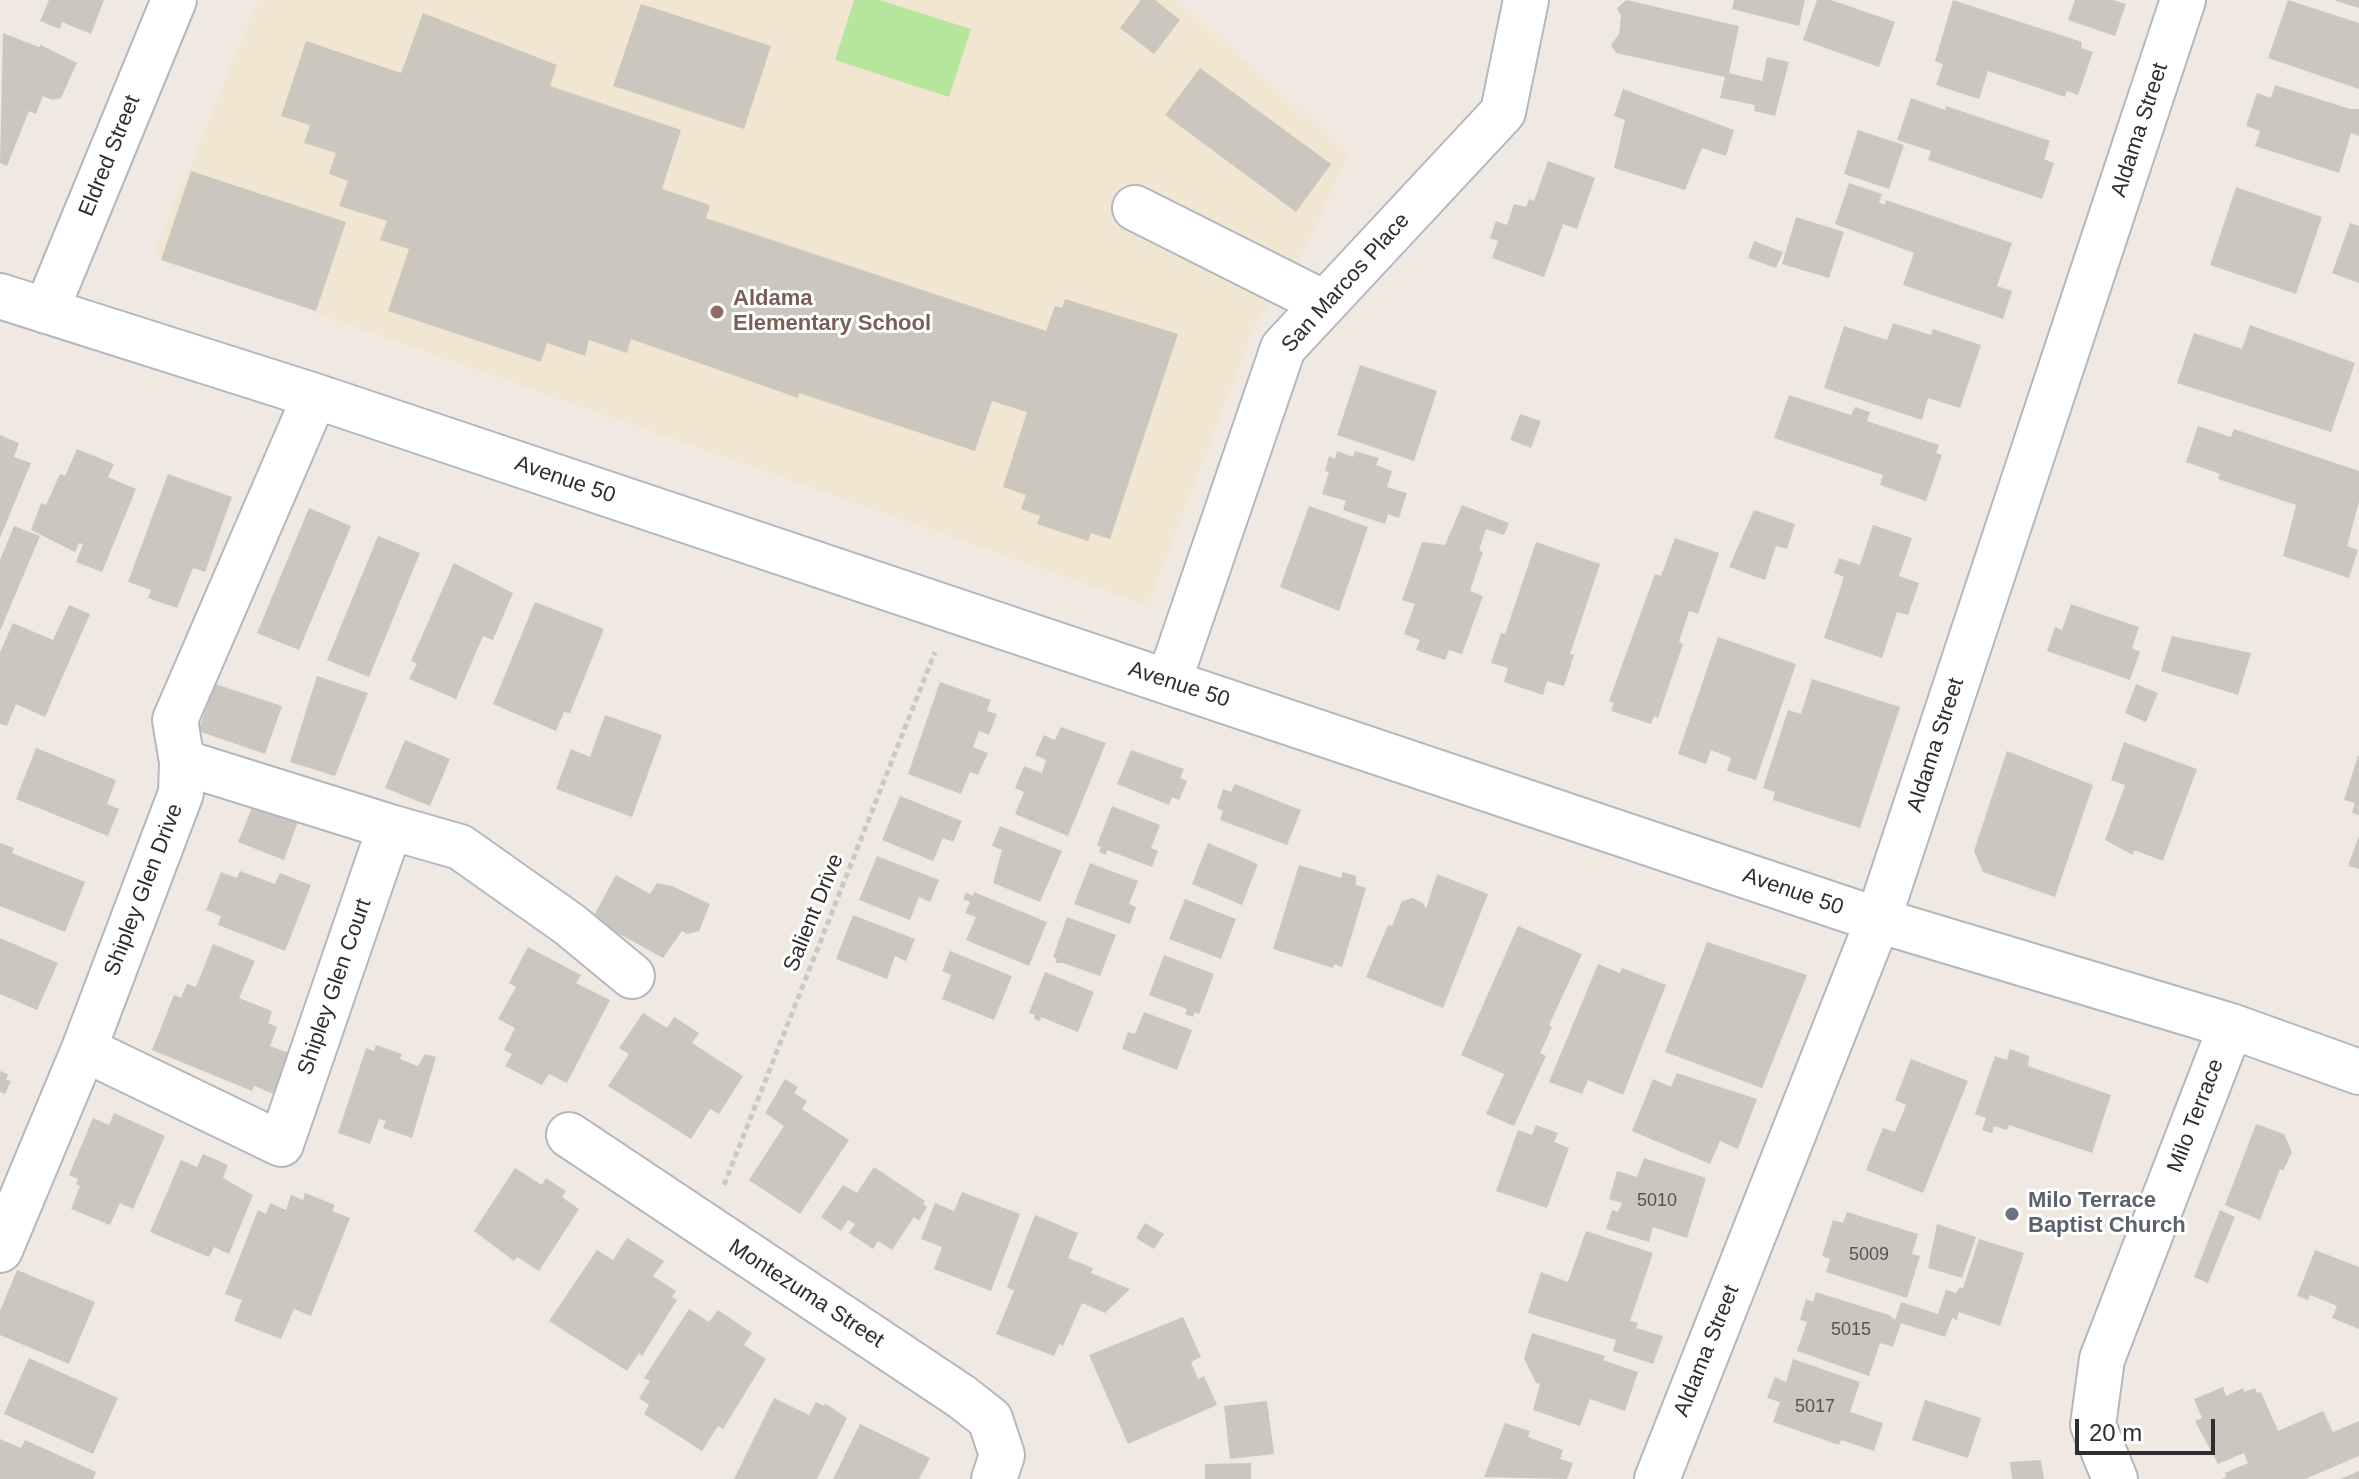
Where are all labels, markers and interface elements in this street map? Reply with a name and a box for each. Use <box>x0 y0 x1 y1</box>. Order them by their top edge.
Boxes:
street label: Aldama Street <box>2106 60 2174 200</box>
street label: Eldred Street <box>74 92 146 220</box>
street label: San Marcos Place <box>1276 208 1416 358</box>
place label: Aldama Elementary School <box>733 286 931 338</box>
marker: Aldama Elementary School <box>708 303 726 321</box>
street label: Avenue 50 <box>511 450 619 510</box>
street label: Avenue 50 <box>1125 656 1233 714</box>
street label: Aldama Street <box>1902 675 1970 815</box>
street label: Shipley Glen Drive <box>99 800 189 980</box>
street label: Salient Drive <box>778 850 850 976</box>
street label: Avenue 50 <box>1739 862 1847 922</box>
street label: Shipley Glen Court <box>292 895 378 1079</box>
street label: Milo Terrace <box>2162 1055 2230 1177</box>
place label: Milo Terrace Baptist Church <box>2028 1188 2186 1240</box>
house number: 5010 <box>1637 1190 1677 1212</box>
marker: Milo Terrace Baptist Church <box>2003 1205 2021 1223</box>
street label: Montezuma Street <box>723 1234 889 1354</box>
house number: 5009 <box>1849 1244 1889 1266</box>
street label: Aldama Street <box>1669 1281 1745 1421</box>
house number: 5015 <box>1831 1319 1871 1341</box>
house number: 5017 <box>1795 1396 1835 1418</box>
scale bar <box>2079 1403 2219 1453</box>
text: 20 m <box>2089 1419 2142 1446</box>

